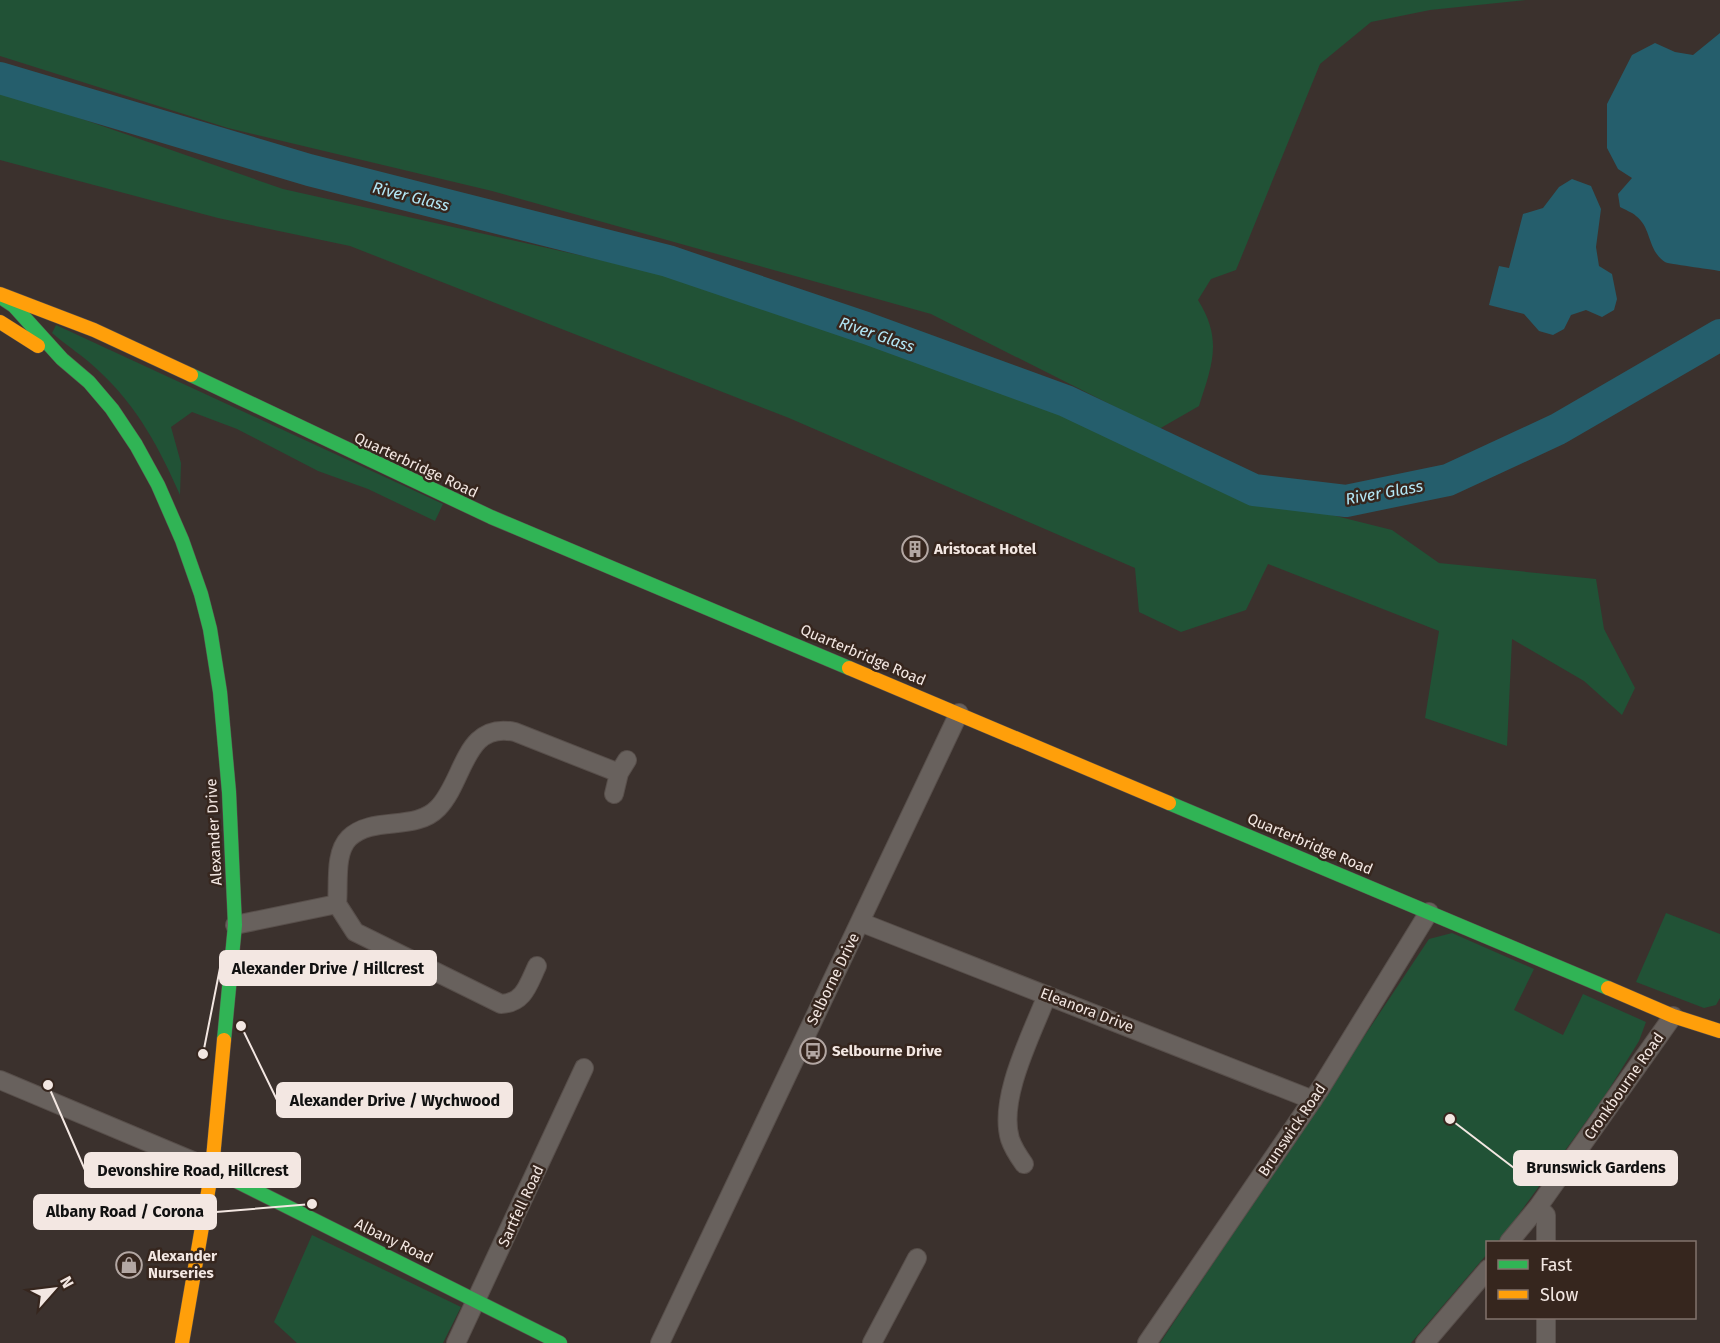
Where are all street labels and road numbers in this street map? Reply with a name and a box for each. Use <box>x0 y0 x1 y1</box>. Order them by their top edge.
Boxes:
street label: Quarterbridge Road <box>351 428 481 502</box>
street label: Quarterbridge Road <box>798 620 928 690</box>
street label: Alexander Drive <box>202 778 226 886</box>
street label: Quarterbridge Road <box>1245 809 1375 879</box>
street label: Selborne Drive <box>803 930 863 1028</box>
street label: Eleanora Drive <box>1038 984 1136 1036</box>
street label: Cronkbourne Road <box>1580 1029 1668 1143</box>
street label: Brunswick Road <box>1254 1080 1330 1180</box>
street label: Sartfell Road <box>494 1162 548 1250</box>
street label: Albany Road <box>352 1214 436 1268</box>

